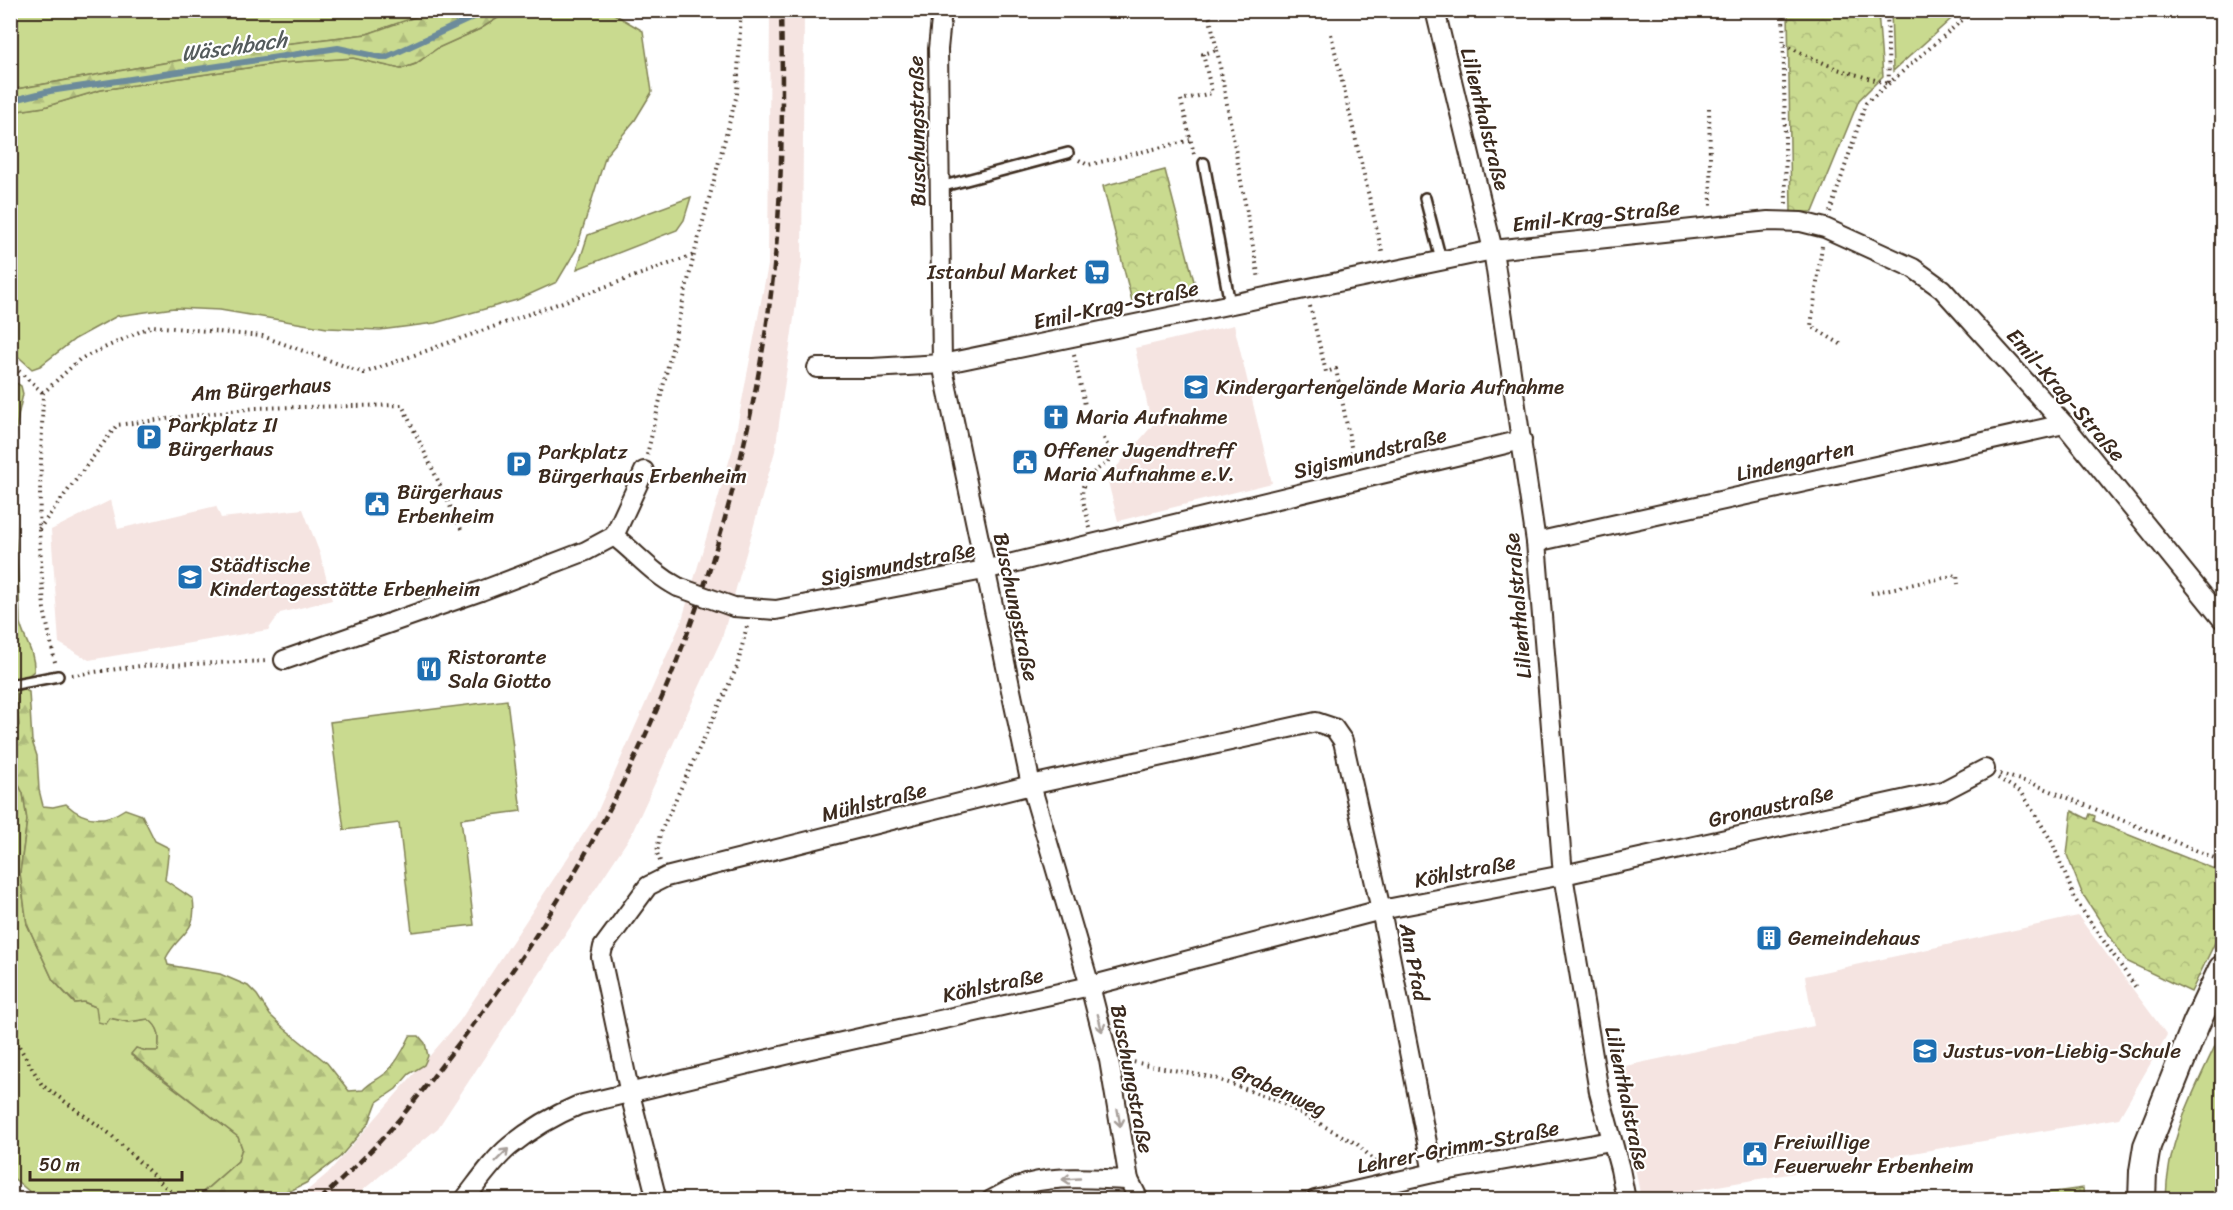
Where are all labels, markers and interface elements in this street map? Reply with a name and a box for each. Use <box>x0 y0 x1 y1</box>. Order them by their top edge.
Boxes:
water label: Wäschbach <box>179 19 292 73</box>
street label: Lilienthalstraße <box>1449 43 1521 195</box>
street label: Buschungstraße <box>897 55 937 207</box>
street label: Emil-Krag-Straße <box>1510 188 1682 244</box>
place label: Istanbul Market <box>926 253 1078 291</box>
supermarket icon: Istanbul Market <box>1082 257 1112 287</box>
street label: Emil-Krag-Straße <box>1030 269 1202 341</box>
street label: Emil-Krag-Straße <box>1996 319 2136 471</box>
street label: Am Bürgerhaus <box>189 365 332 413</box>
place label: Kindergartengelände Maria Aufnahme <box>1216 368 1564 406</box>
school or university icon: Kindergartengelände Maria Aufnahme <box>1181 372 1211 402</box>
place label: Maria Aufnahme <box>1076 398 1227 436</box>
church icon: Maria Aufnahme <box>1041 402 1071 432</box>
place label: Parkplatz II Bürgerhaus <box>168 406 279 468</box>
street label: Sigismundstraße <box>1289 416 1451 490</box>
parking icon: Parkplatz II Bürgerhaus <box>134 422 164 452</box>
street label: Lindengarten <box>1732 429 1858 493</box>
place label: Offener Jugendtreff Maria Aufnahme e.V. <box>1044 431 1238 493</box>
place label: Parkplatz Bürgerhaus Erbenheim <box>538 433 747 495</box>
public building icon: Offener Jugendtreff Maria Aufnahme e.V. <box>1010 447 1040 477</box>
parking icon: Parkplatz Bürgerhaus Erbenheim <box>504 449 534 479</box>
place label: Bürgerhaus Erbenheim <box>397 473 503 535</box>
public building icon: Bürgerhaus Erbenheim <box>362 489 392 519</box>
street label: Buschungstraße <box>982 529 1050 685</box>
street label: Sigismundstraße <box>817 530 979 598</box>
street label: Lilienthalstraße <box>1493 531 1543 681</box>
place label: Städtische Kindertagesstätte Erbenheim <box>210 546 480 608</box>
school or university icon: Städtische Kindertagesstätte Erbenheim <box>175 562 205 592</box>
place label: Ristorante Sala Giotto <box>448 638 552 700</box>
restaurant icon: Ristorante Sala Giotto <box>414 654 444 684</box>
street label: Mühlstraße <box>817 770 931 833</box>
street label: Gronaustraße <box>1705 773 1838 839</box>
street label: Köhlstraße <box>1411 843 1519 899</box>
street label: Am Pfad <box>1388 919 1441 1006</box>
place label: Gemeindehaus <box>1788 919 1921 957</box>
building icon: Gemeindehaus <box>1754 923 1784 953</box>
street label: Köhlstraße <box>939 956 1047 1014</box>
street label: Buschungstraße <box>1099 1001 1165 1157</box>
one-way arrow <box>1094 1014 1106 1033</box>
street label: Lilienthalstraße <box>1593 1023 1661 1173</box>
place label: Justus-von-Liebig-Schule <box>1943 1032 2181 1070</box>
school or university icon: Justus-von-Liebig-Schule <box>1910 1036 1940 1066</box>
street label: Grabenweg <box>1225 1052 1333 1128</box>
one-way arrow <box>1114 1108 1125 1128</box>
street label: Lehrer-Grimm-Straße <box>1353 1109 1563 1185</box>
place label: Freiwillige Feuerwehr Erbenheim <box>1774 1123 1974 1185</box>
public building icon: Freiwillige Feuerwehr Erbenheim <box>1740 1139 1770 1169</box>
scale bar <box>30 1144 182 1182</box>
one-way arrow <box>494 1147 509 1162</box>
text: 50 m <box>39 1149 80 1181</box>
one-way arrow <box>1061 1174 1081 1185</box>

